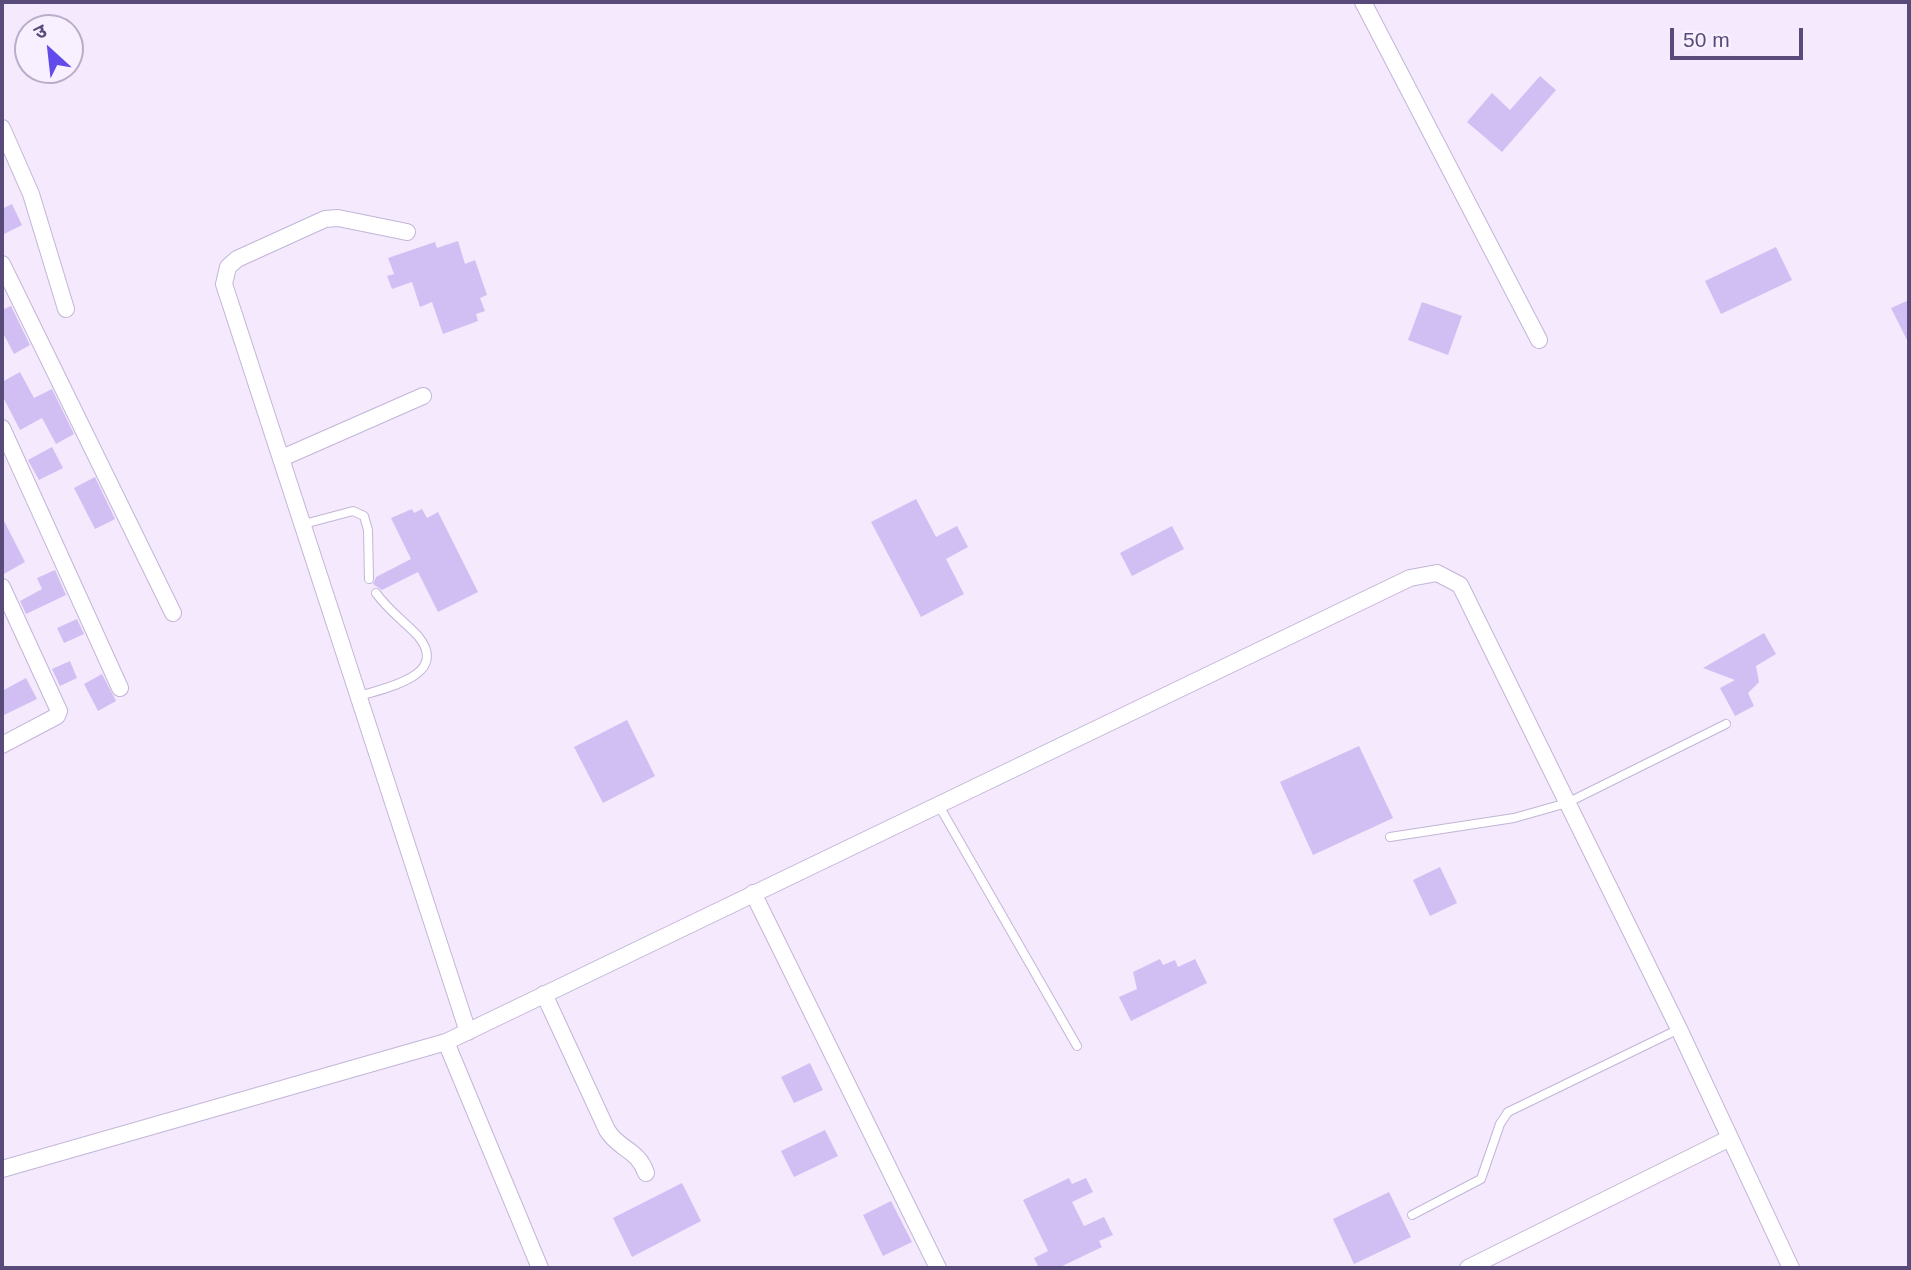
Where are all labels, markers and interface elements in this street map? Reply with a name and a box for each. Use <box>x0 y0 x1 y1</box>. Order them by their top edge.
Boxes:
north arrow <box>14 14 84 84</box>
scale bar <box>1673 14 1806 58</box>
text: उ <box>30 20 50 44</box>
text: 50 m <box>1683 28 1730 51</box>

